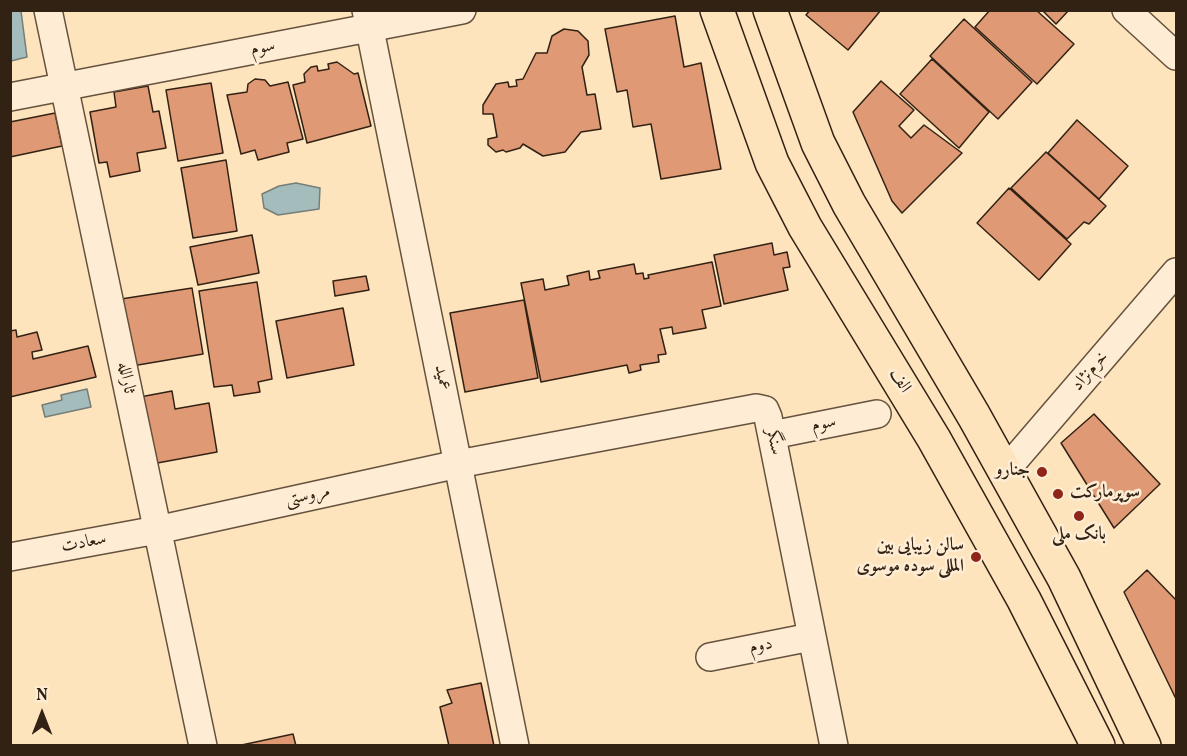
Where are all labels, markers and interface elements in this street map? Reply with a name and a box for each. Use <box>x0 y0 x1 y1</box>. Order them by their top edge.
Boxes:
street label: سوم <box>249 36 277 62</box>
street label: خرم‌نژاد <box>1068 348 1114 396</box>
street label: ثارالله <box>111 360 139 396</box>
street label: عمید <box>428 363 454 393</box>
street label: الف <box>883 365 915 397</box>
street label: سوم <box>810 412 838 438</box>
street label: سنگر <box>760 427 786 457</box>
place label: جنارو <box>995 461 1030 483</box>
marker: جنارو <box>1035 465 1049 479</box>
street label: مروستی <box>284 482 332 512</box>
place label: سوپرمارکت <box>1070 483 1140 505</box>
marker: سوپرمارکت <box>1051 487 1065 501</box>
marker: بانک ملی <box>1072 509 1086 523</box>
place label: بانک ملی <box>1052 525 1106 547</box>
street label: سعادت <box>60 529 108 559</box>
place label: سالن زیبایی بین المللی سوده موسوی <box>856 536 964 578</box>
marker: سالن زیبایی بین المللی سوده موسوی <box>969 550 983 564</box>
street label: دوم <box>747 634 775 660</box>
north arrow <box>12 684 72 744</box>
text: N <box>36 685 48 707</box>

